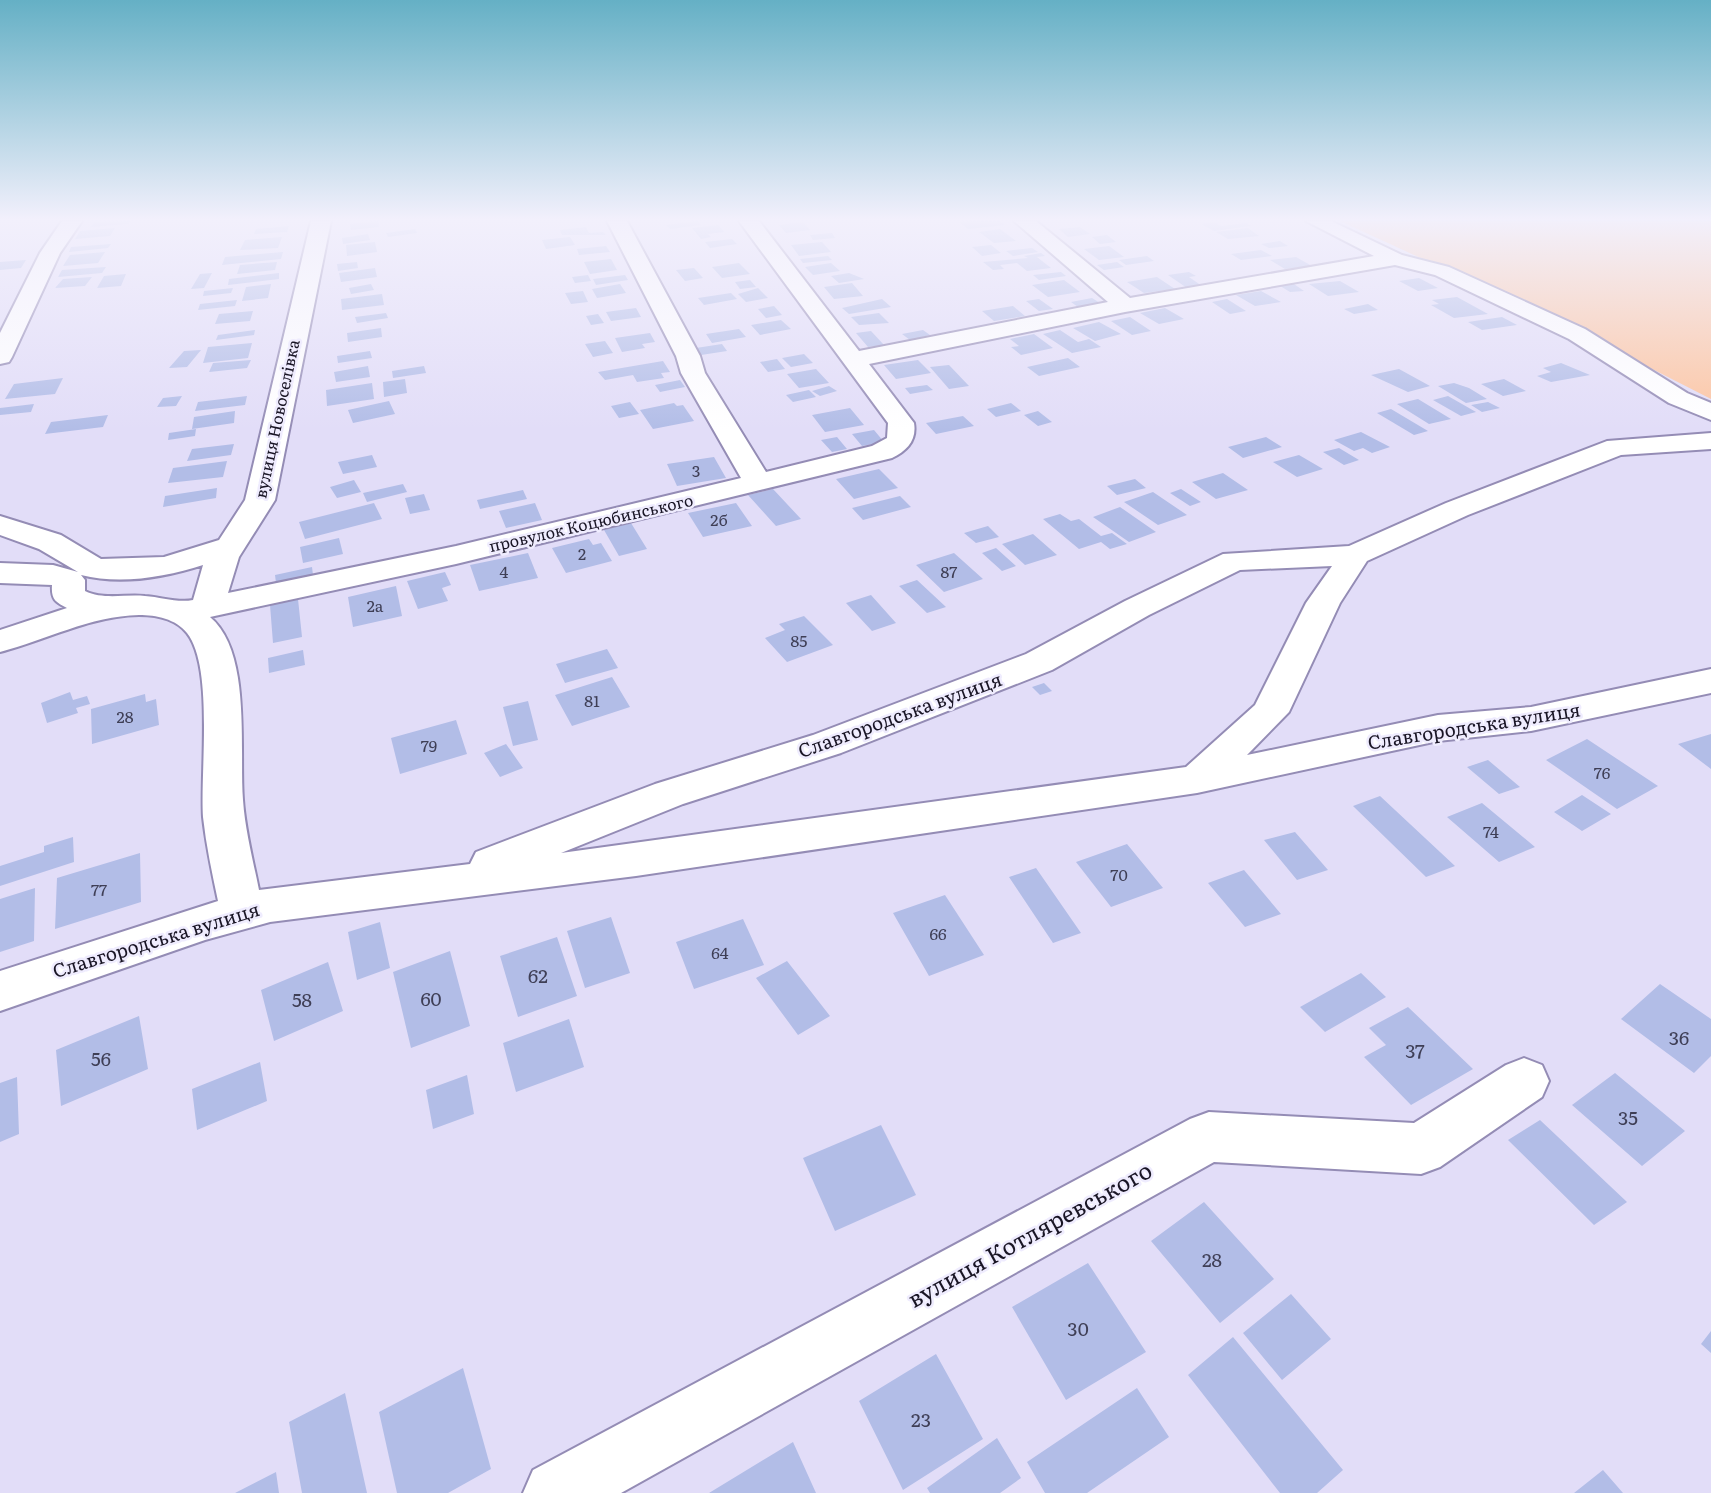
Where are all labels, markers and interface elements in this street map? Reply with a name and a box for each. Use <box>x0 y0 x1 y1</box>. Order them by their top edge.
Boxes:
street label: вулиця Новоселівка <box>247 337 305 500</box>
house number: 3 <box>692 458 700 482</box>
street label: провулок Коцюбинського <box>486 487 695 557</box>
house number: 2б <box>710 507 728 531</box>
house number: 2 <box>578 541 586 565</box>
house number: 4 <box>500 559 509 583</box>
house number: 87 <box>941 559 957 583</box>
house number: 2а <box>367 593 384 617</box>
house number: 85 <box>791 628 807 652</box>
street label: Славгородська вулиця <box>794 664 1005 764</box>
house number: 81 <box>584 688 600 712</box>
street label: Славгородська вулиця <box>1365 694 1582 756</box>
house number: 28 <box>117 704 134 728</box>
house number: 79 <box>421 733 437 757</box>
house number: 76 <box>1594 760 1611 784</box>
house number: 74 <box>1483 819 1499 843</box>
house number: 70 <box>1110 862 1128 886</box>
house number: 77 <box>91 877 107 901</box>
street label: Славгородська вулиця <box>49 894 263 984</box>
house number: 66 <box>929 921 947 945</box>
house number: 64 <box>711 940 729 964</box>
house number: 62 <box>528 961 548 989</box>
house number: 60 <box>420 984 442 1012</box>
house number: 58 <box>292 985 312 1013</box>
house number: 36 <box>1669 1023 1689 1051</box>
house number: 37 <box>1405 1036 1425 1064</box>
house number: 56 <box>91 1044 111 1072</box>
house number: 35 <box>1618 1103 1638 1131</box>
street label: вулиця Котляревського <box>901 1152 1157 1315</box>
house number: 28 <box>1202 1245 1222 1273</box>
house number: 30 <box>1067 1314 1089 1342</box>
house number: 23 <box>911 1405 931 1433</box>

